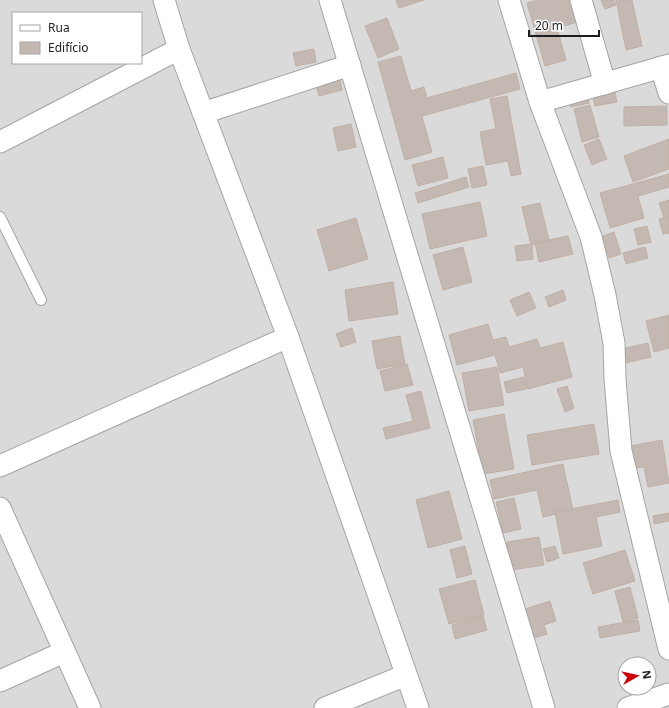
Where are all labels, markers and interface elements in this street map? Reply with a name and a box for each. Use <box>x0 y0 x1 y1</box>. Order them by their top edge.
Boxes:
legend <box>12 12 142 64</box>
scale bar <box>529 12 599 38</box>
text: 20 m <box>535 17 563 34</box>
text: Rua <box>48 19 70 36</box>
text: Edifício <box>48 39 89 56</box>
north arrow <box>617 656 657 696</box>
text: N <box>639 669 655 680</box>

